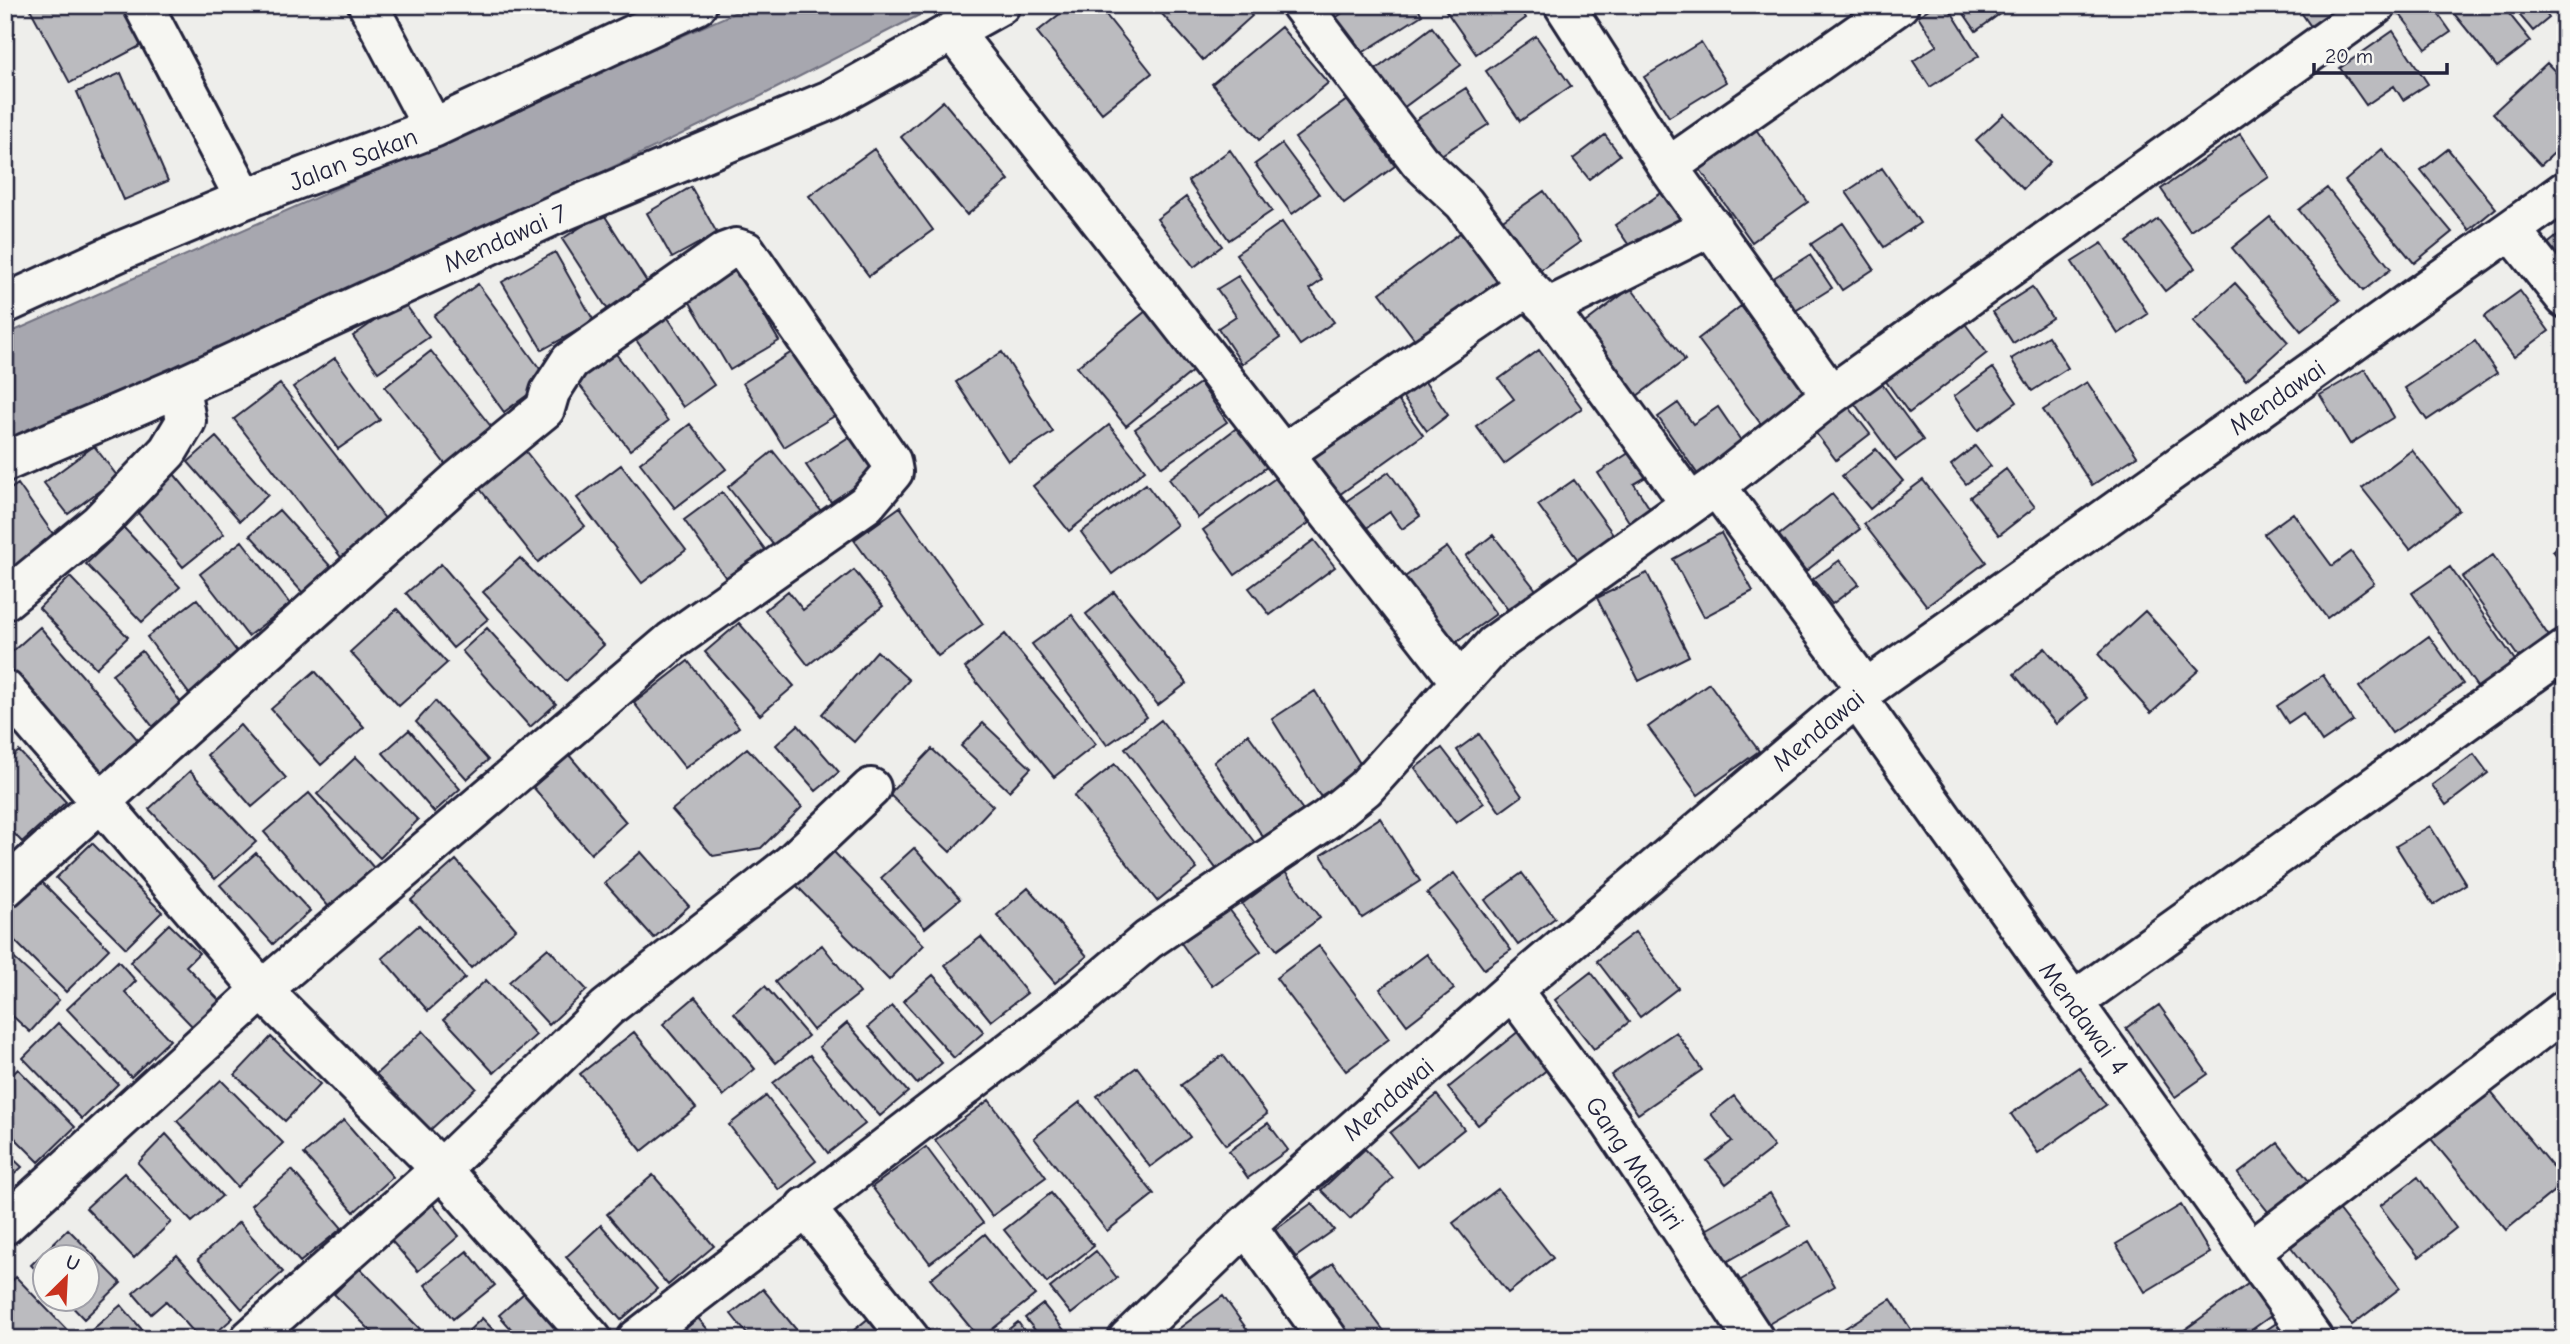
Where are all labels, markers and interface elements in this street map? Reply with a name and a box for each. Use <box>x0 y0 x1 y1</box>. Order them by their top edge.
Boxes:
scale bar <box>2314 32 2448 76</box>
text: 20 m <box>2325 44 2373 68</box>
street label: Jalan Sakan <box>285 122 422 198</box>
street label: Mendawai 7 <box>439 198 572 279</box>
street label: Mendawai <box>2224 354 2332 442</box>
street label: Mendawai <box>1767 684 1871 778</box>
street label: Mendawai 4 <box>2032 956 2134 1081</box>
street label: Mendawai <box>1337 1052 1440 1147</box>
street label: Gang Mangiri <box>1579 1091 1690 1236</box>
north arrow <box>32 1242 102 1312</box>
text: U <box>62 1251 83 1276</box>

